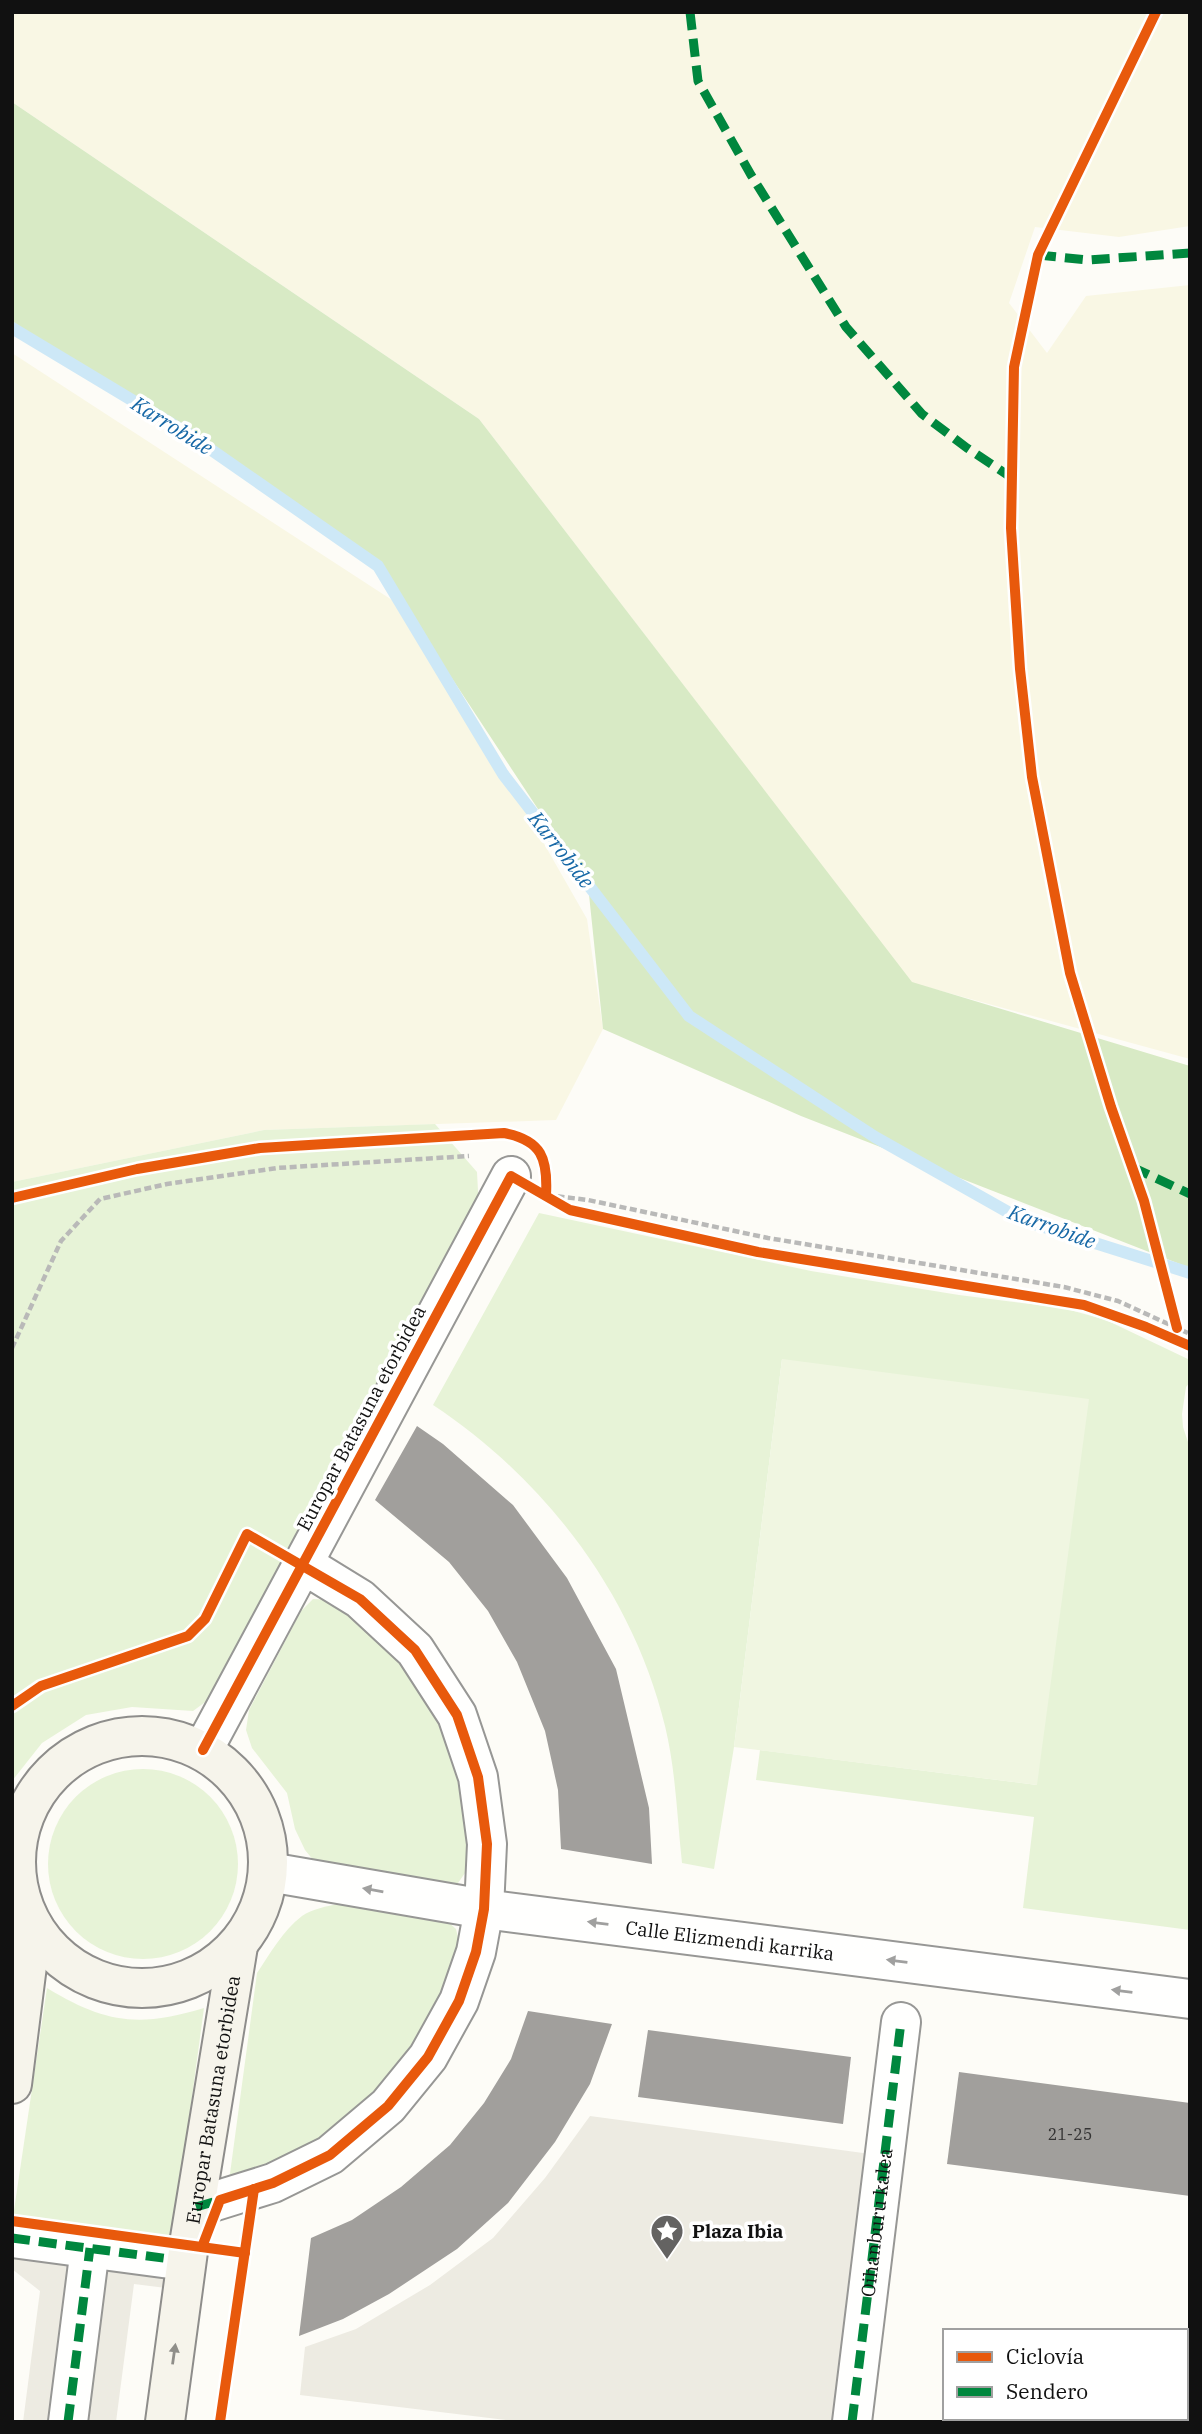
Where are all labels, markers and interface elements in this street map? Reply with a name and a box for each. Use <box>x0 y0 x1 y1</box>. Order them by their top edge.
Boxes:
water label: Karrobide <box>126 389 219 461</box>
water label: Karrobide <box>522 804 601 894</box>
water label: Karrobide <box>1004 1197 1101 1255</box>
street label: Europar Batasuna etorbidea <box>291 1301 431 1535</box>
one-way arrow <box>362 1884 384 1895</box>
street label: Calle Elizmendi karrika <box>624 1915 836 1966</box>
one-way arrow <box>587 1918 609 1929</box>
one-way arrow <box>885 1955 907 1966</box>
street label: Europar Batasuna etorbidea <box>180 1973 245 2226</box>
one-way arrow <box>1111 1985 1133 1996</box>
house number: 21-25 <box>1048 2124 1092 2144</box>
street label: Oihanburu kalea <box>855 2147 897 2298</box>
place icon: Plaza Ibia <box>648 2212 686 2261</box>
place label: Plaza Ibia <box>692 2219 784 2243</box>
legend <box>943 2329 1188 2420</box>
text: Ciclovía <box>1006 2342 1084 2370</box>
one-way arrow <box>169 2343 180 2365</box>
text: Sendero <box>1006 2377 1088 2405</box>

